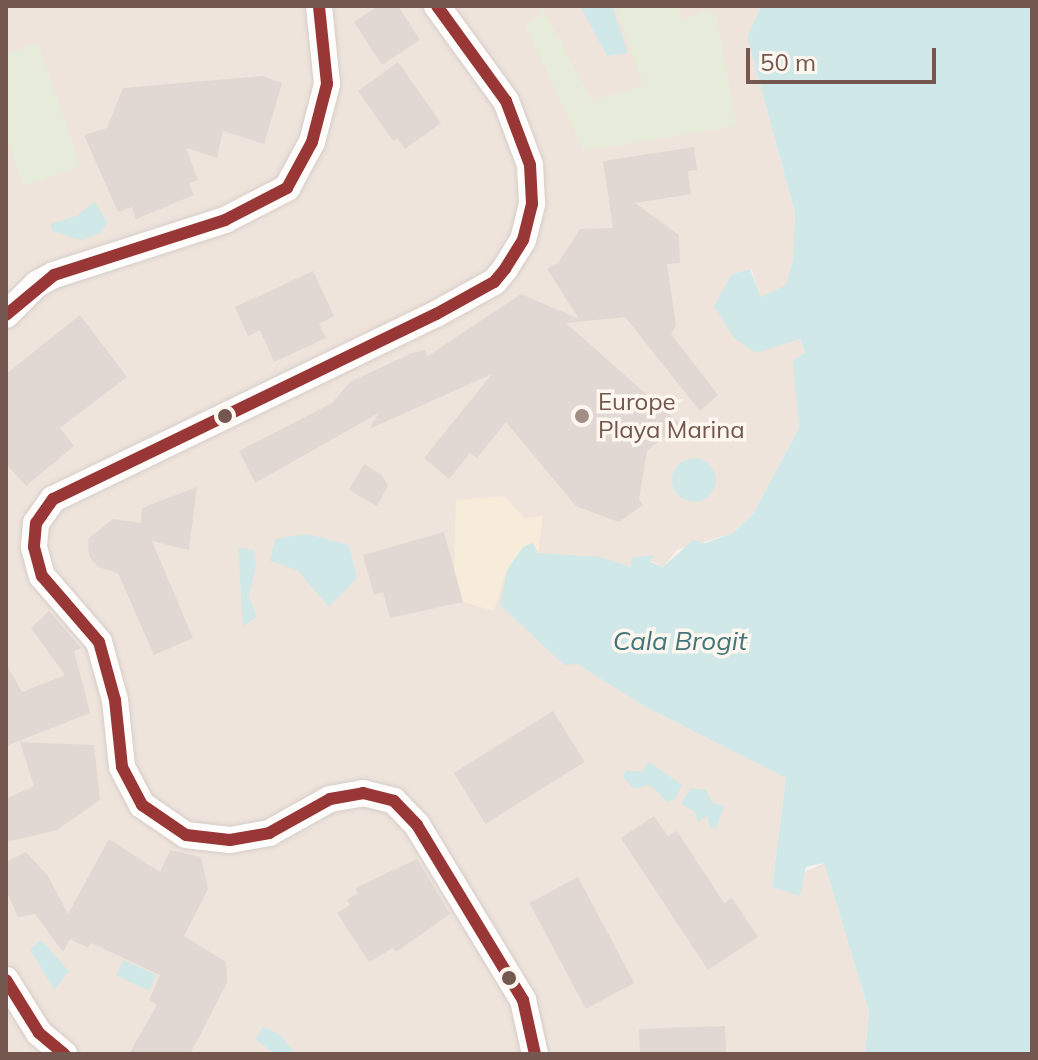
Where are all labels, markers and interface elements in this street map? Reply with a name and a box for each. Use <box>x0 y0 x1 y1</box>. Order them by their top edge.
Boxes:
scale bar <box>750 32 940 82</box>
text: 50 m <box>760 47 816 77</box>
place label: Europe Playa Marina <box>598 388 745 444</box>
marker: Europe Playa Marina <box>573 407 591 425</box>
unlabelled marker <box>217 408 233 424</box>
water label: Cala Brogit <box>613 625 747 657</box>
unlabelled marker <box>501 970 517 986</box>

